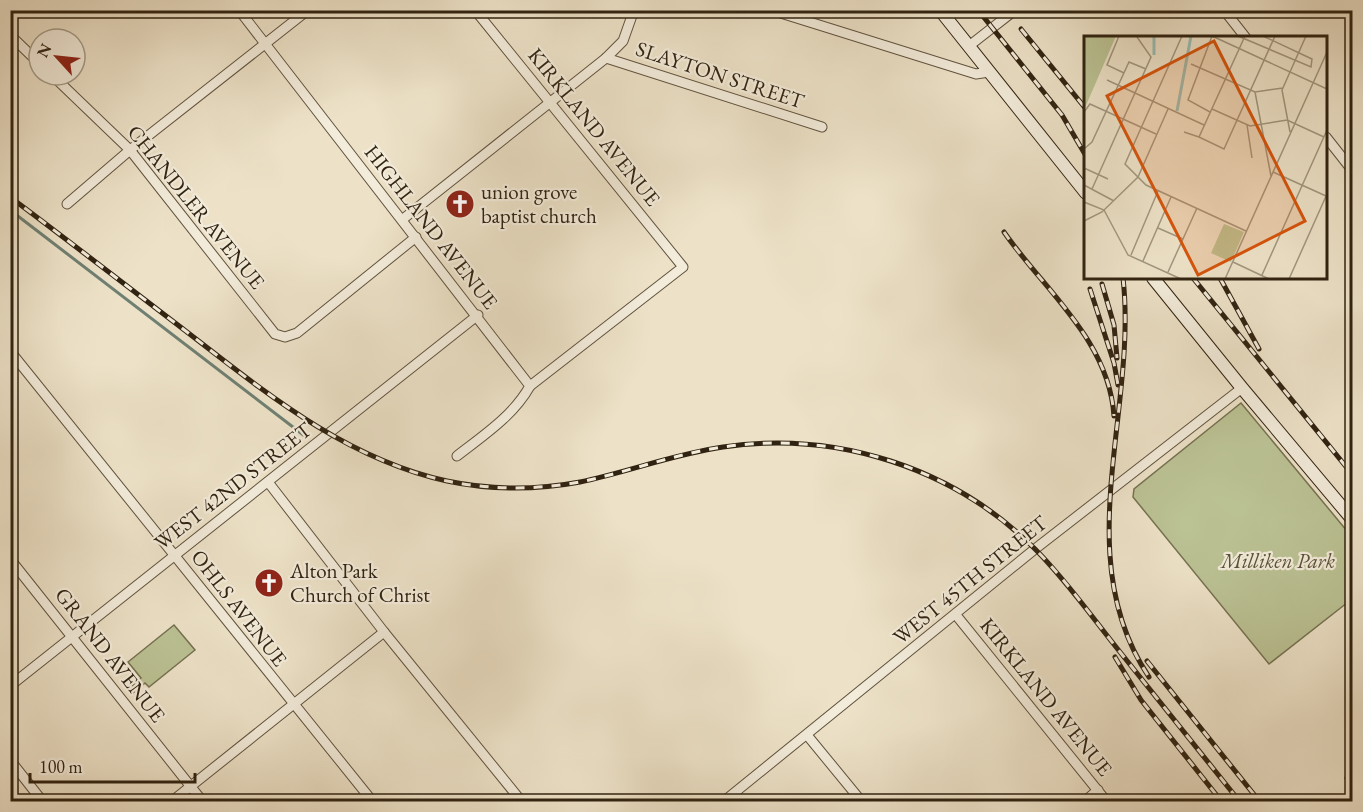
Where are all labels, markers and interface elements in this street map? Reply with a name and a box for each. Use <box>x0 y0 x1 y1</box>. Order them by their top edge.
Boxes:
north arrow <box>27 27 87 87</box>
street label: SLAYTON STREET <box>633 35 808 115</box>
inset map <box>1084 36 1327 279</box>
text: N <box>32 40 56 61</box>
street label: KIRKLAND AVENUE <box>522 42 667 211</box>
street label: CHANDLER AVENUE <box>122 119 271 294</box>
street label: HIGHLAND AVENUE <box>359 139 504 314</box>
place label: union grove baptist church <box>481 178 597 229</box>
church icon: union grove baptist church <box>444 188 476 220</box>
street label: WEST 42ND STREET <box>149 415 318 556</box>
street label: WEST 45TH STREET <box>887 508 1053 650</box>
street label: OHLS AVENUE <box>185 544 293 672</box>
park label: Milliken Park <box>1219 547 1336 574</box>
place label: Alton Park Church of Christ <box>289 557 430 608</box>
church icon: Alton Park Church of Christ <box>253 567 285 599</box>
street label: GRAND AVENUE <box>49 582 172 728</box>
street label: KIRKLAND AVENUE <box>974 612 1119 781</box>
scale bar <box>30 746 195 784</box>
text: 100 m <box>39 755 83 778</box>

